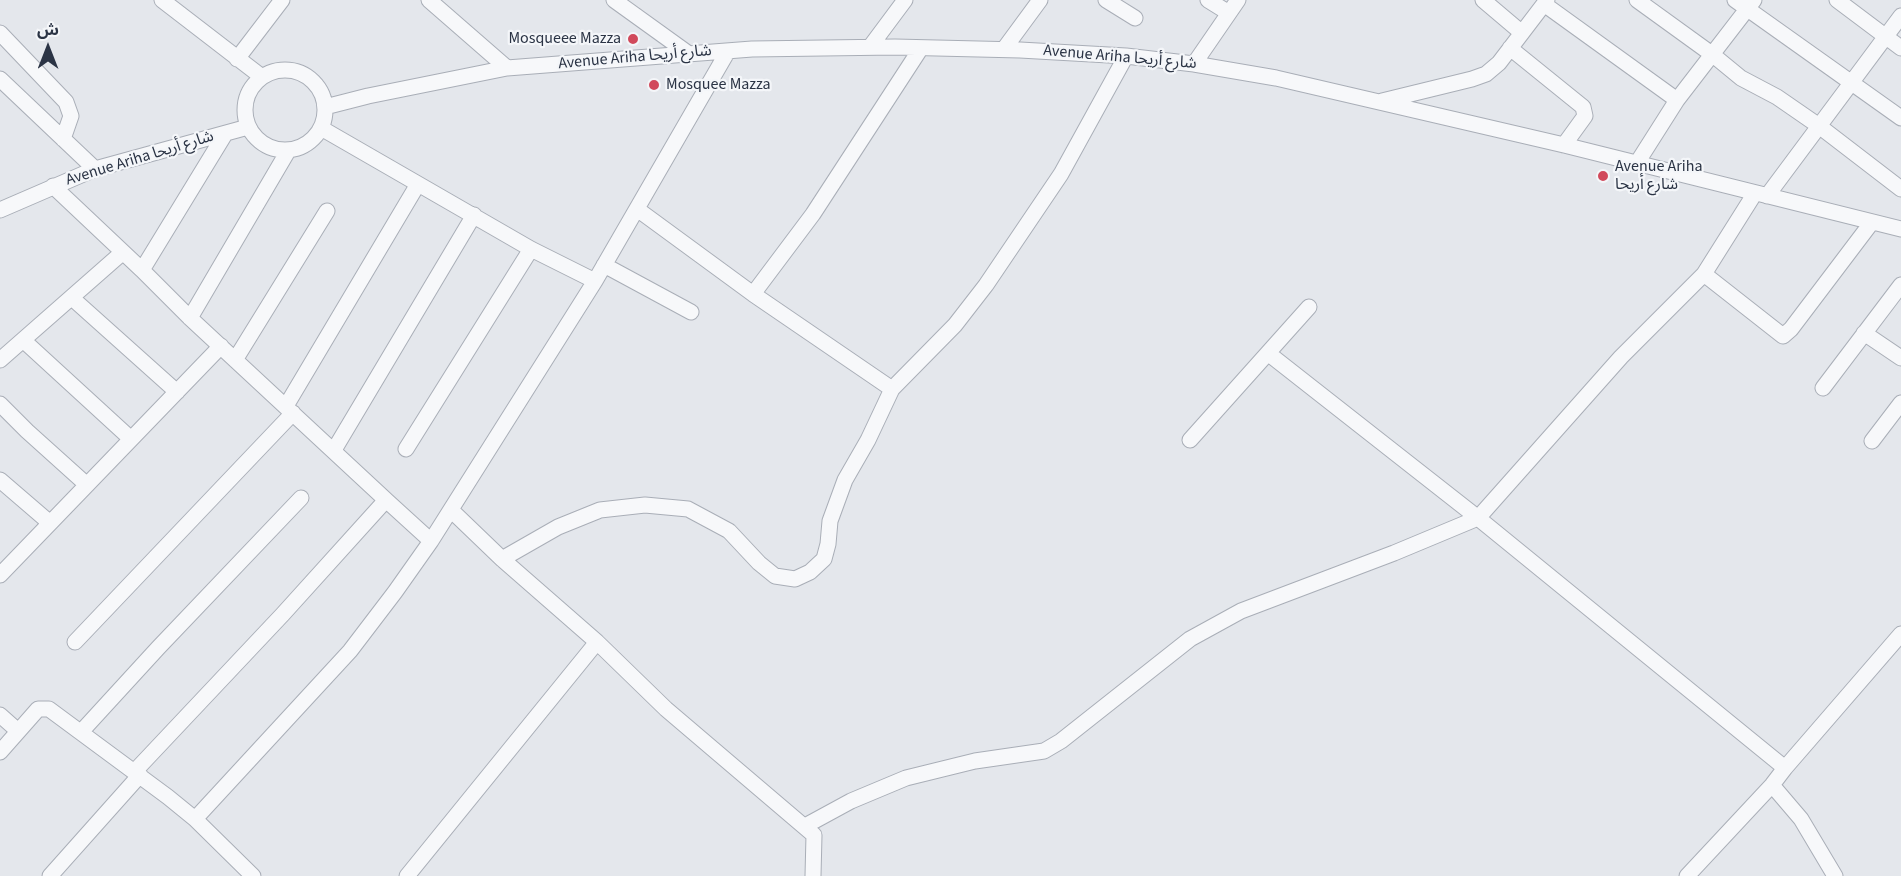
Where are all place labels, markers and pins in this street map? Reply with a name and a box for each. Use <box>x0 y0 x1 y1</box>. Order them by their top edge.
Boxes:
place label: Mosqueee Mazza <box>508 29 621 49</box>
marker: Mosqueee Mazza <box>626 32 640 46</box>
place label: Mosquee Mazza <box>666 75 771 95</box>
marker: Mosquee Mazza <box>647 78 661 92</box>
place label: Avenue Ariha شارع أريحا <box>1615 157 1702 195</box>
marker: Avenue Ariha شارع أريحا <box>1596 169 1610 183</box>

